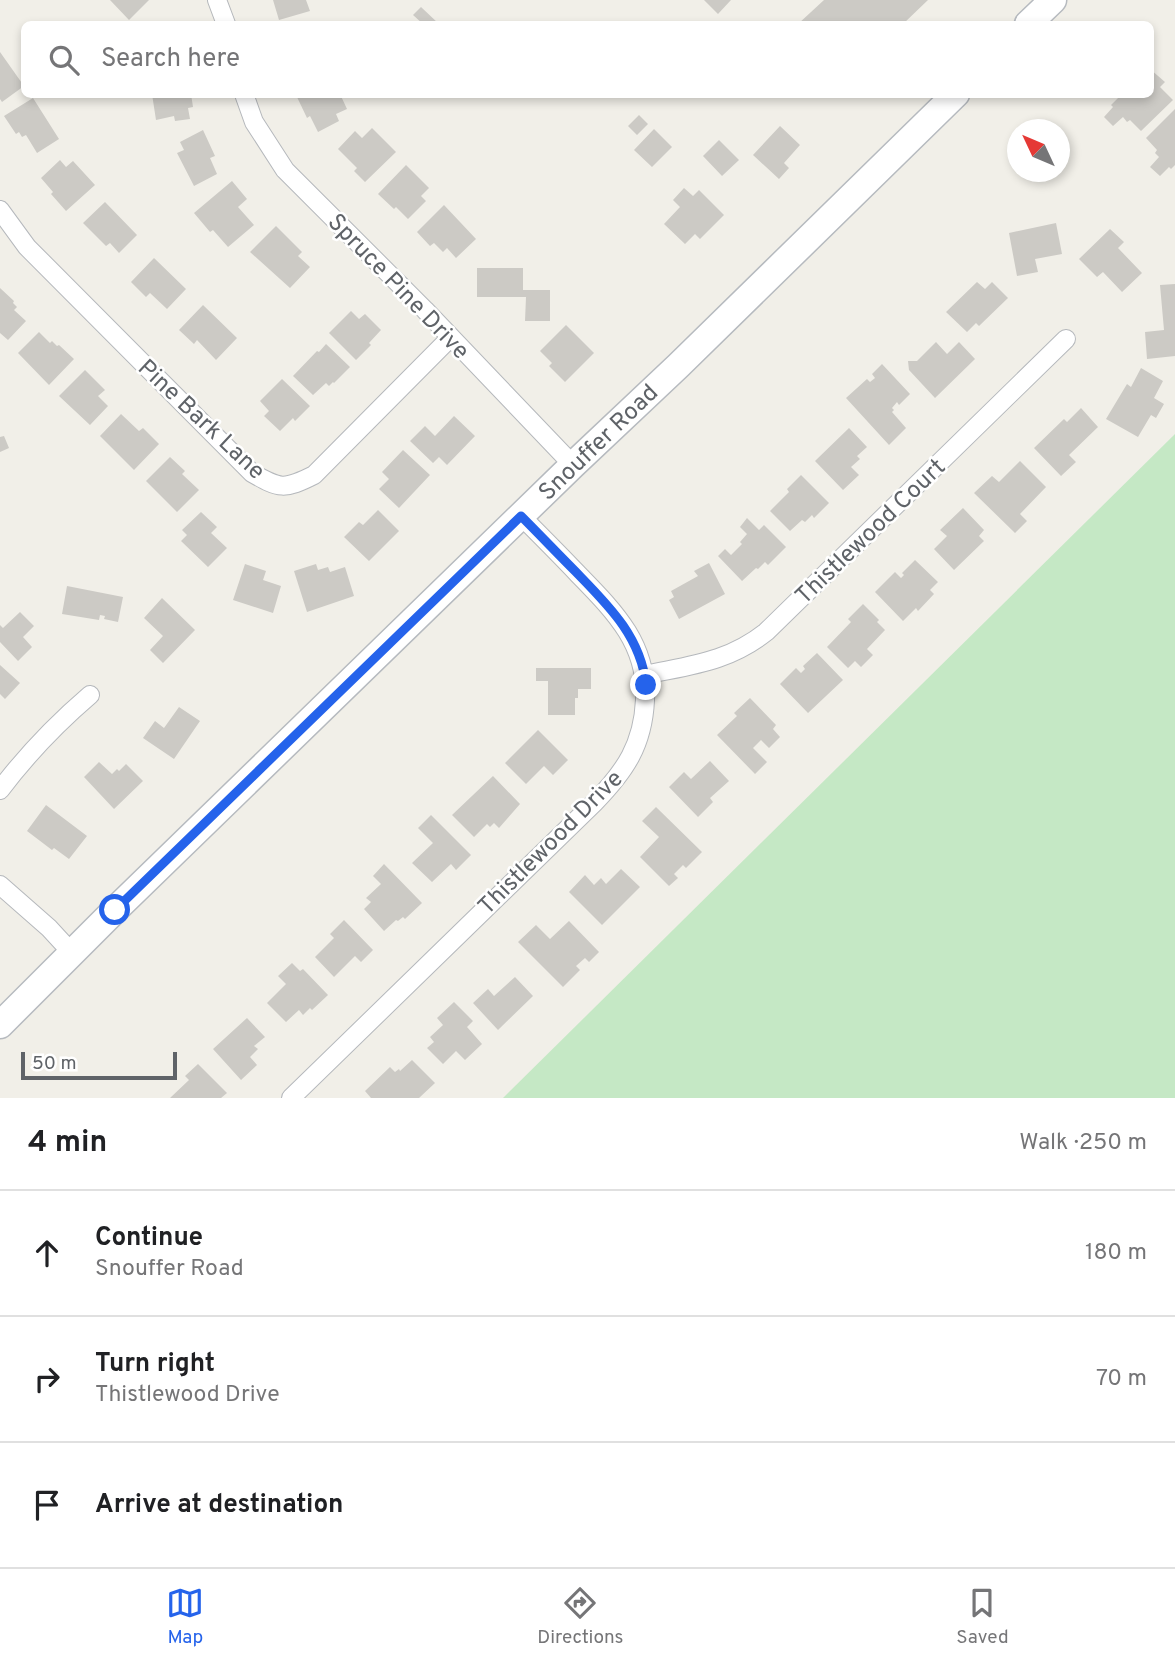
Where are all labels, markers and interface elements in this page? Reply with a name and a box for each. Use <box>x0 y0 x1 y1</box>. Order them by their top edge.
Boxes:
search box <box>21 21 1154 98</box>
icon: search <box>45 41 83 79</box>
text: Search here <box>101 43 240 76</box>
north arrow <box>1007 119 1070 182</box>
street label: Spruce Pine Drive <box>320 208 475 367</box>
street label: Pine Bark Lane <box>131 354 271 487</box>
street label: Snouffer Road <box>533 379 666 508</box>
street label: Thistlewood Court <box>790 453 953 612</box>
route end <box>630 669 661 700</box>
street label: Thistlewood Drive <box>473 765 630 922</box>
route start <box>99 894 130 925</box>
scale bar <box>21 1049 177 1081</box>
text: 50 m <box>32 1052 77 1076</box>
text: 4 min <box>28 1125 107 1162</box>
text: Walk · 250 m <box>1019 1129 1147 1158</box>
text: Continue <box>95 1222 203 1255</box>
icon: ahead <box>28 1234 66 1272</box>
text: 180 m <box>1085 1239 1147 1268</box>
text: Snouffer Road <box>95 1255 244 1284</box>
text: Turn right <box>95 1348 215 1381</box>
icon: right <box>28 1360 66 1398</box>
text: 70 m <box>1096 1365 1147 1394</box>
text: Thistlewood Drive <box>95 1381 280 1410</box>
icon: arrive <box>28 1486 66 1524</box>
text: Arrive at destination <box>95 1489 343 1522</box>
tab: Map <box>166 1584 204 1650</box>
tab: Directions <box>537 1584 624 1650</box>
tab: Saved <box>956 1584 1009 1650</box>

